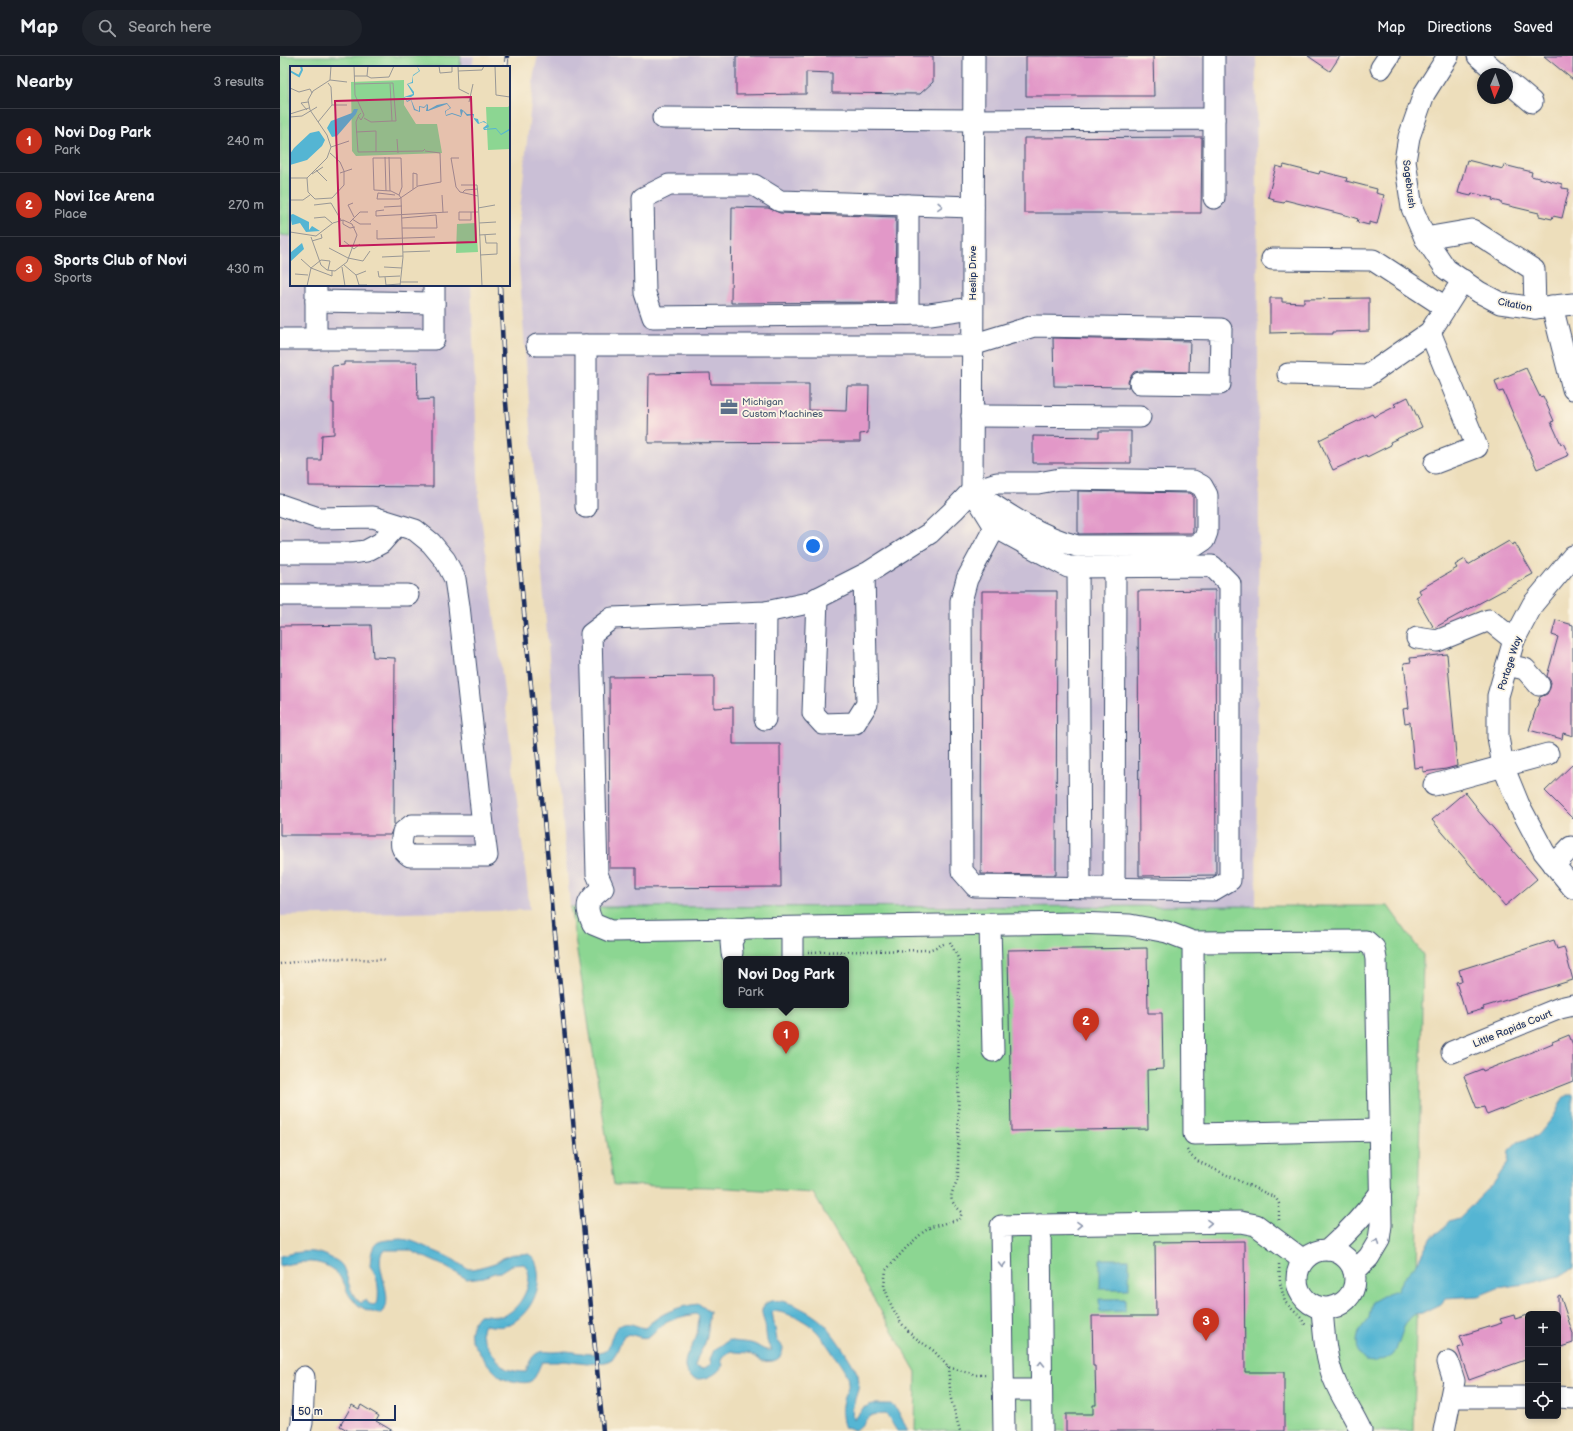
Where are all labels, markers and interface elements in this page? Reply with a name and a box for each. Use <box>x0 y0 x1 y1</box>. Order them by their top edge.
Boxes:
search box <box>82 10 362 46</box>
text: Map <box>20 16 58 39</box>
icon: search <box>96 17 118 39</box>
text: Search here <box>128 18 211 37</box>
text: Map <box>1377 19 1405 36</box>
text: Directions <box>1427 19 1492 36</box>
text: Saved <box>1514 19 1553 36</box>
inset map <box>290 66 510 286</box>
north arrow <box>1477 68 1513 104</box>
text: Nearby <box>16 72 73 92</box>
text: 3 results <box>213 74 264 90</box>
text: Novi Dog Park <box>54 123 151 142</box>
text: 1 <box>26 133 32 149</box>
text: 240 m <box>227 133 264 149</box>
text: Park <box>54 142 80 158</box>
street label: Sagebrush <box>1400 159 1418 209</box>
text: Novi Ice Arena <box>54 187 155 206</box>
text: 2 <box>25 197 33 213</box>
text: 270 m <box>228 197 264 213</box>
one-way arrow <box>937 202 943 210</box>
text: Place <box>54 206 87 222</box>
street label: Heslip Drive <box>967 246 979 300</box>
text: Sports Club of Novi <box>54 251 187 270</box>
text: 3 <box>25 261 33 277</box>
text: 430 m <box>226 261 264 277</box>
text: Sports <box>54 270 92 286</box>
street label: Citation <box>1497 296 1533 314</box>
place label: Michigan Custom Machines <box>742 396 823 420</box>
office icon: Michigan Custom Machines <box>719 397 739 417</box>
your location <box>803 536 823 556</box>
street label: Portage Way <box>1496 634 1525 692</box>
popup <box>723 956 849 1008</box>
text: Novi Dog Park <box>737 965 835 984</box>
text: Park <box>737 984 764 1000</box>
pin: 2 <box>1073 1008 1099 1041</box>
street label: Little Rapids Court <box>1471 1008 1554 1050</box>
pin: 1 <box>773 1021 799 1054</box>
one-way arrow <box>1206 1219 1212 1227</box>
one-way arrow <box>1076 1221 1082 1229</box>
one-way arrow <box>1373 1238 1381 1245</box>
one-way arrow <box>998 1262 1006 1268</box>
pin: 3 <box>1193 1308 1219 1341</box>
map controls <box>1525 1311 1561 1419</box>
button: + <box>1525 1311 1561 1347</box>
button: − <box>1525 1347 1561 1383</box>
one-way arrow <box>1037 1361 1045 1367</box>
button: locate <box>1525 1383 1561 1419</box>
scale bar <box>292 1403 396 1422</box>
text: 50 m <box>298 1405 323 1418</box>

